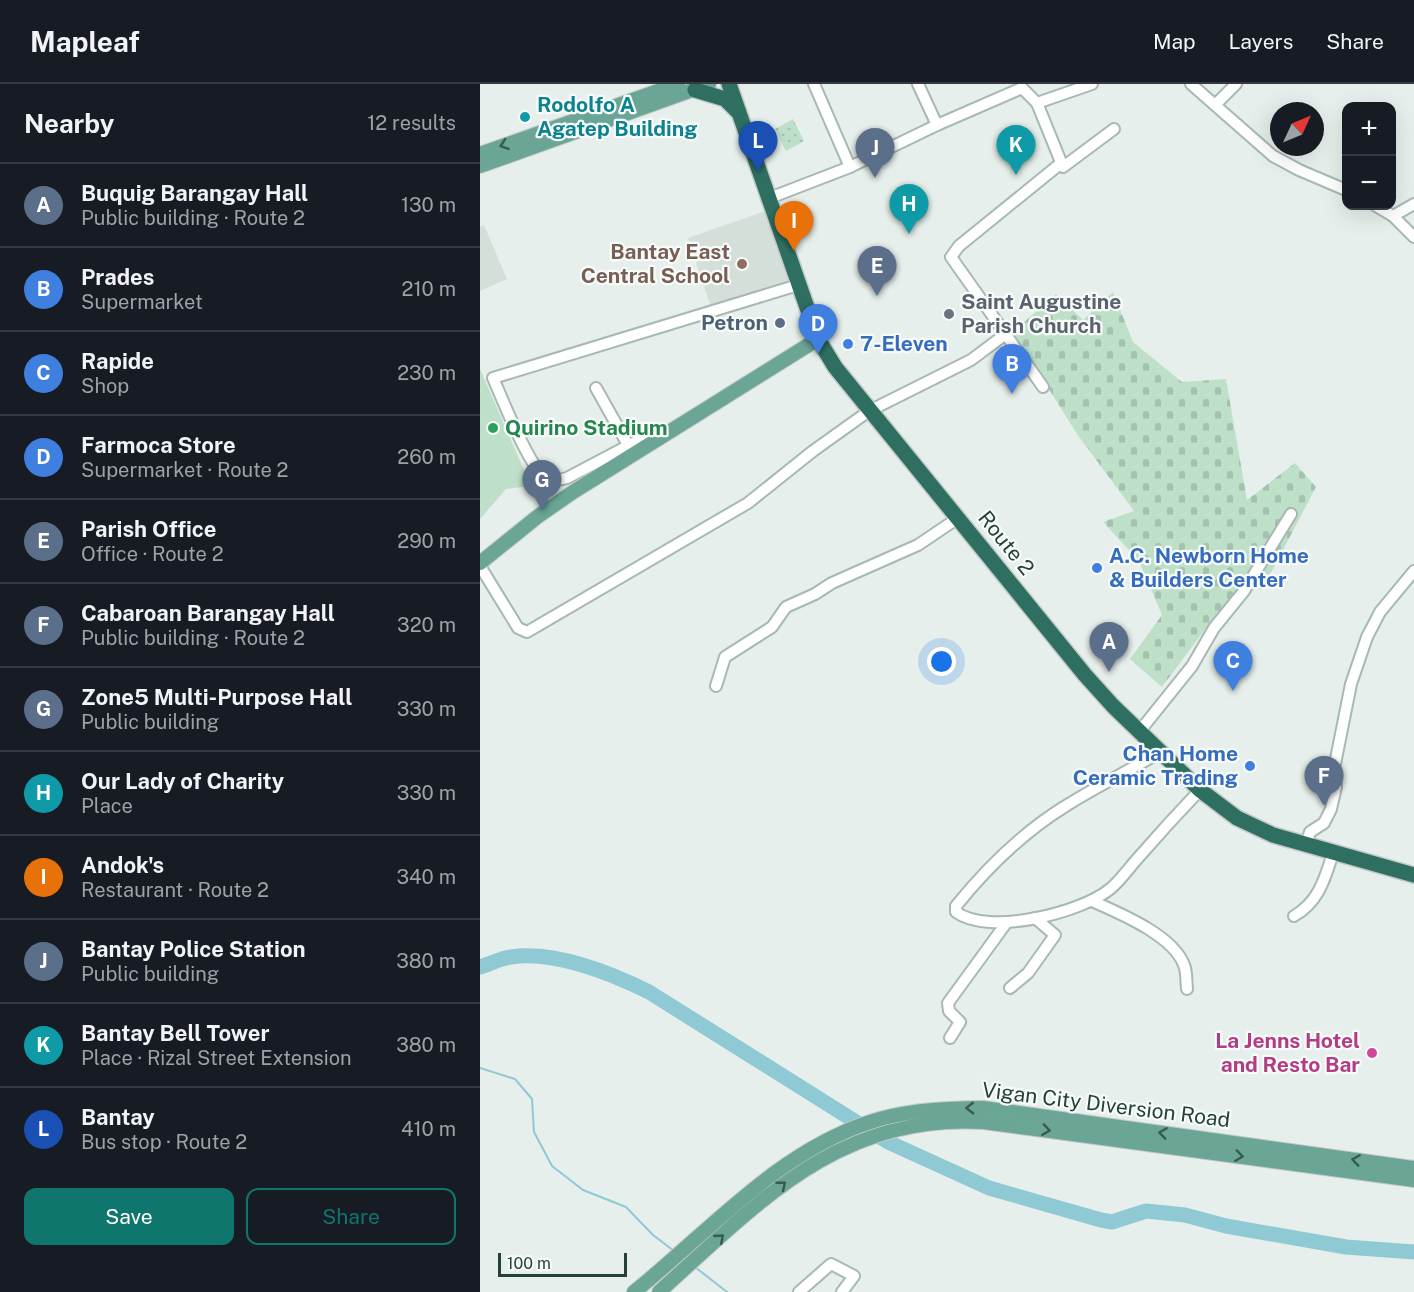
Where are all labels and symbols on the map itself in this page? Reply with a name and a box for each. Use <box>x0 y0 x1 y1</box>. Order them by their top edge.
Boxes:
place label: Rodolfo A Agatep Building <box>537 92 697 141</box>
north arrow <box>1270 102 1324 156</box>
marker: Rodolfo A Agatep Building <box>518 110 532 124</box>
pin: L <box>738 122 778 171</box>
pin: K <box>996 126 1036 175</box>
pin: J <box>856 128 894 178</box>
one-way arrow <box>499 138 510 151</box>
pin: H <box>890 184 928 234</box>
pin: I <box>774 202 814 251</box>
place label: Bantay East Central School <box>581 239 730 288</box>
pin: E <box>858 246 896 296</box>
marker: Bantay East Central School <box>735 257 749 271</box>
place label: Saint Augustine Parish Church <box>961 289 1121 338</box>
pin: D <box>798 304 838 354</box>
marker: Saint Augustine Parish Church <box>942 307 956 321</box>
place label: Petron <box>701 310 768 335</box>
marker: Petron <box>773 316 787 330</box>
place label: 7-Eleven <box>860 331 948 356</box>
marker: 7-Eleven <box>841 337 855 351</box>
pin: B <box>992 344 1032 394</box>
place label: Quirino Stadium <box>505 415 668 440</box>
marker: Quirino Stadium <box>486 421 500 435</box>
pin: G <box>522 460 562 510</box>
street label: Route 2 <box>973 506 1040 580</box>
place label: A.C. Newborn Home & Builders Center <box>1109 543 1309 592</box>
marker: A.C. Newborn Home & Builders Center <box>1090 561 1104 575</box>
pin: A <box>1090 622 1128 672</box>
pin: C <box>1214 642 1252 691</box>
your location <box>927 647 956 676</box>
place label: Chan Home Ceramic Trading <box>1073 741 1238 790</box>
pin: F <box>1304 756 1344 806</box>
marker: Chan Home Ceramic Trading <box>1243 759 1257 773</box>
place label: La Jenns Hotel and Resto Bar <box>1215 1028 1360 1077</box>
marker: La Jenns Hotel and Resto Bar <box>1365 1046 1379 1060</box>
street label: Vigan City Diversion Road <box>981 1077 1232 1132</box>
one-way arrow <box>965 1102 974 1114</box>
one-way arrow <box>1041 1124 1050 1136</box>
one-way arrow <box>1158 1127 1168 1139</box>
one-way arrow <box>1234 1150 1244 1162</box>
one-way arrow <box>1351 1154 1361 1166</box>
one-way arrow <box>776 1182 787 1193</box>
one-way arrow <box>713 1234 724 1245</box>
scale bar <box>498 1250 627 1278</box>

